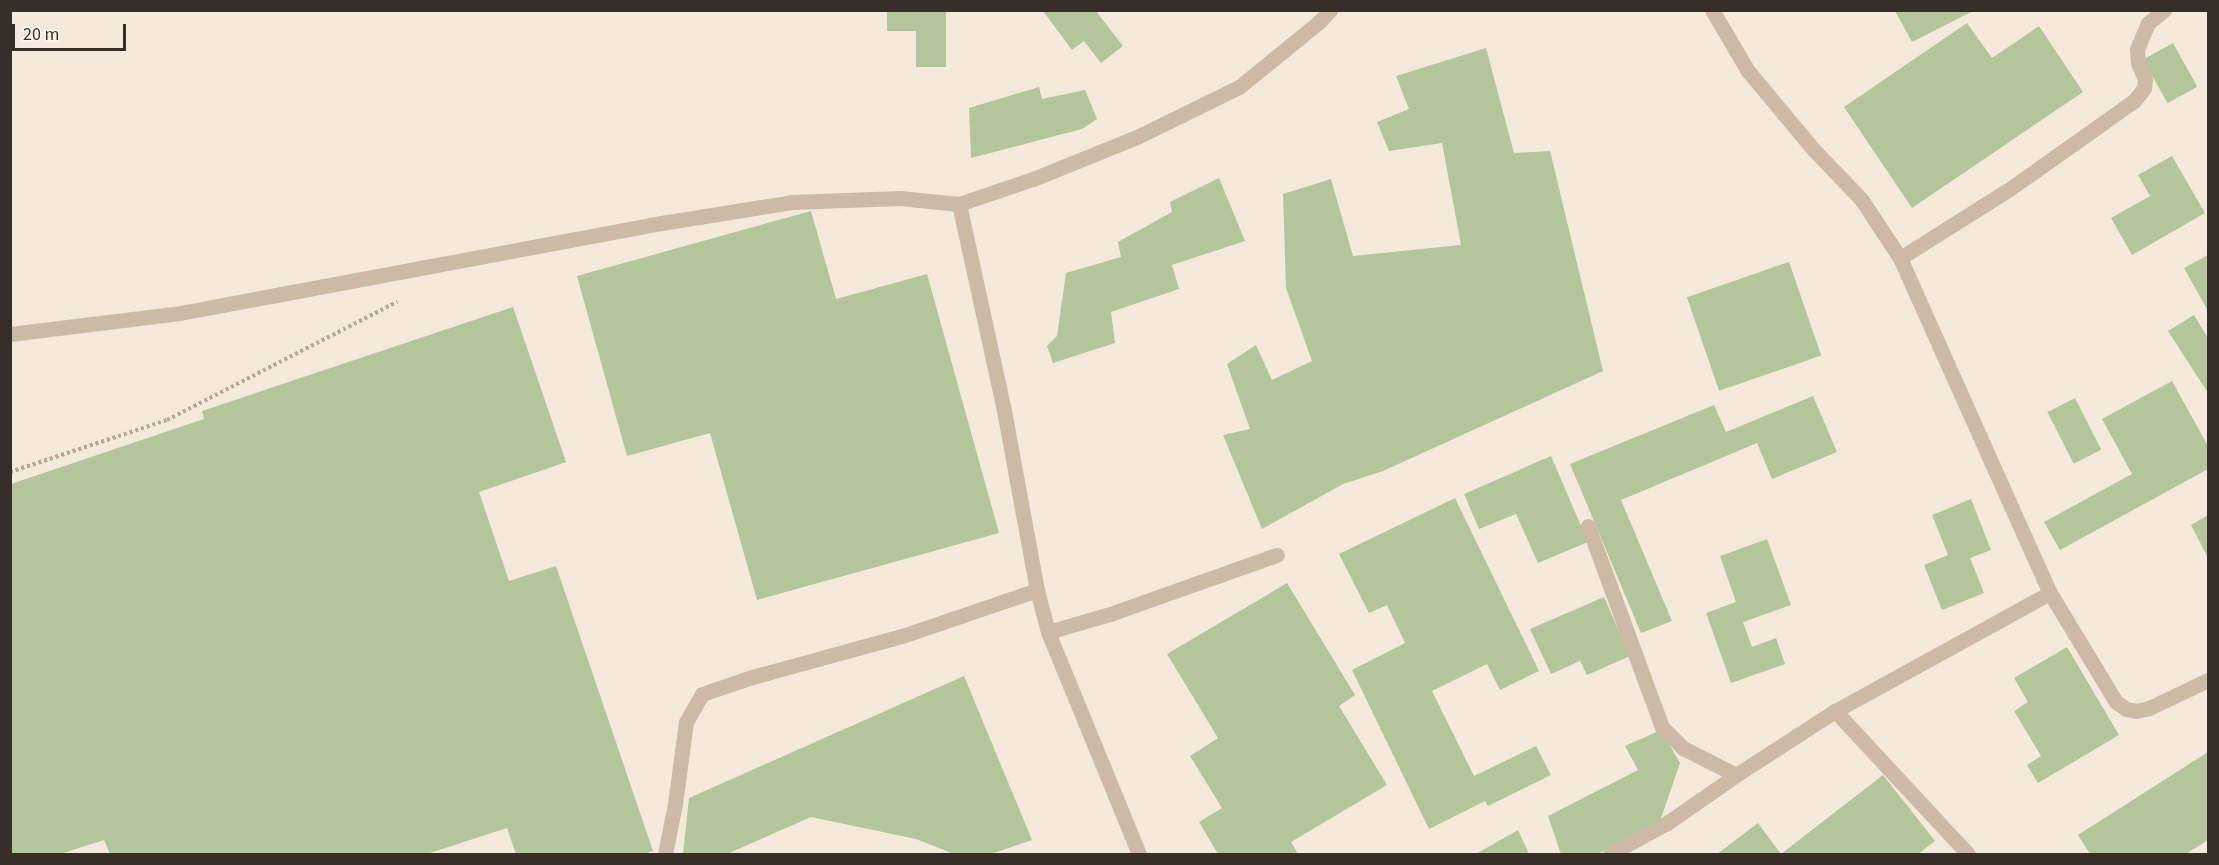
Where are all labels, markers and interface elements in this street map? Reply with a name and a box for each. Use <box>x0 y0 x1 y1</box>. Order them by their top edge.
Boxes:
scale bar <box>15 12 129 50</box>
text: 20 m <box>23 22 59 47</box>

